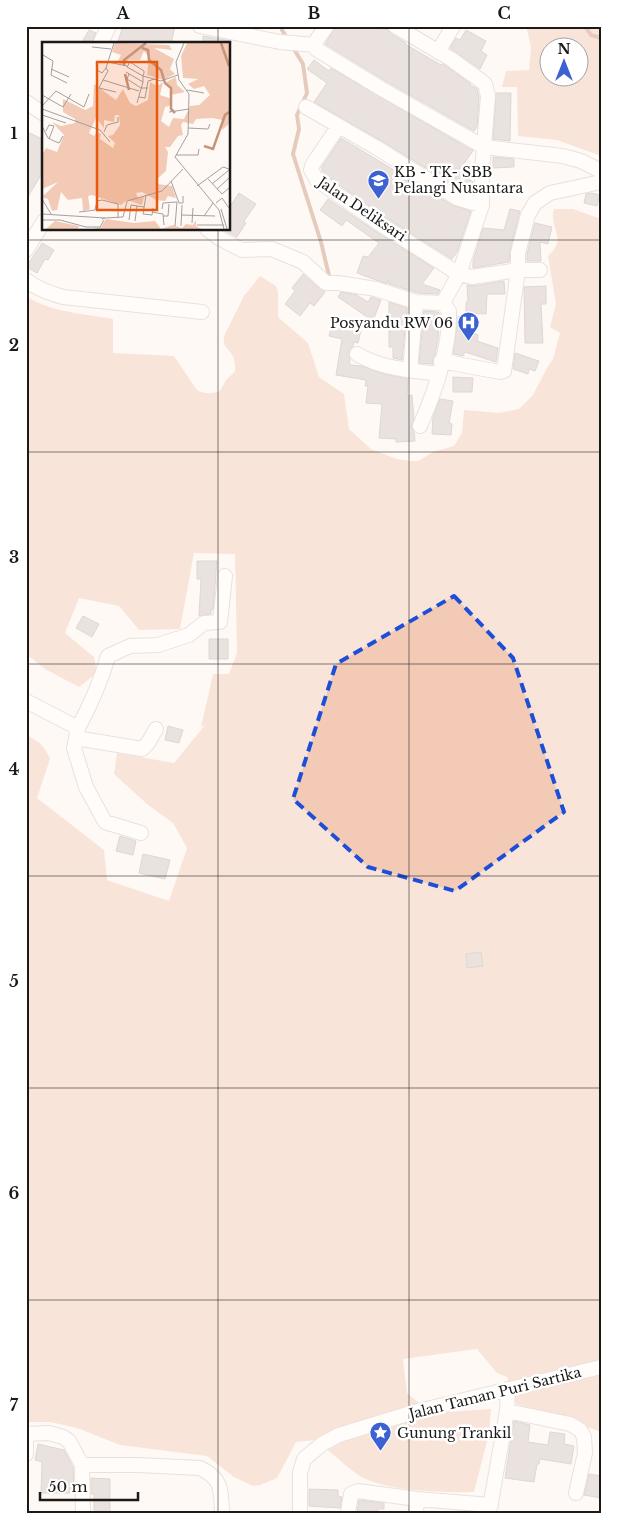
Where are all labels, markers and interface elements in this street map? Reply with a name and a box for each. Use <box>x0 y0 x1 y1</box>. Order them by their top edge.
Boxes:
text: A <box>116 3 131 23</box>
text: B <box>308 3 321 23</box>
text: C <box>497 3 511 23</box>
north arrow <box>540 38 590 88</box>
text: N <box>557 40 571 58</box>
inset map <box>42 42 230 230</box>
text: 1 <box>11 123 18 143</box>
place label: KB - TK- SBB Pelangi Nusantara <box>394 163 523 197</box>
school or university icon: KB - TK- SBB Pelangi Nusantara <box>366 168 390 199</box>
street label: Jalan Deliksari <box>313 172 410 245</box>
hospital icon: Posyandu RW 06 <box>457 311 481 342</box>
place label: Posyandu RW 06 <box>330 314 453 332</box>
text: 2 <box>9 335 19 355</box>
text: 3 <box>9 547 19 567</box>
text: 4 <box>9 759 19 779</box>
text: 5 <box>9 971 19 991</box>
text: 6 <box>9 1183 20 1203</box>
street label: Jalan Taman Puri Sartika <box>405 1363 583 1424</box>
text: 7 <box>10 1395 19 1415</box>
place icon: Gunung Trankil <box>369 1421 393 1452</box>
place label: Gunung Trankil <box>397 1424 512 1442</box>
scale bar <box>40 1469 138 1501</box>
text: 50 m <box>48 1477 88 1496</box>

